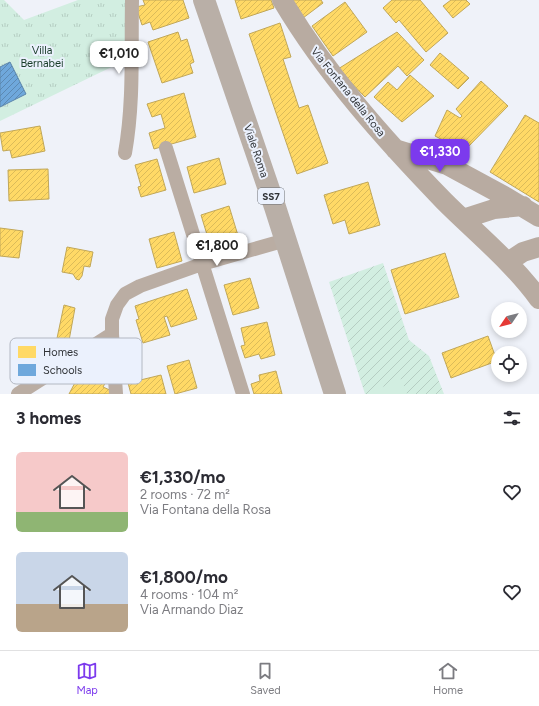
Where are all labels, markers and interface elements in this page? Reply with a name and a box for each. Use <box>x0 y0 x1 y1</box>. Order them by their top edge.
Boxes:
pin: €1,010 <box>86 41 152 75</box>
park label: Villa Bernabei <box>20 44 64 70</box>
street label: Via Fontana della Rosa <box>308 45 388 139</box>
text: €1,010 <box>99 46 139 61</box>
street label: Viale Roma <box>241 123 271 179</box>
pin: €1,330 <box>407 139 473 173</box>
text: €1,330 <box>420 144 460 159</box>
road number: SS7 <box>258 188 284 204</box>
pin: €1,800 <box>184 233 250 267</box>
text: €1,800 <box>196 238 238 253</box>
north arrow <box>491 302 527 338</box>
map controls <box>491 302 527 382</box>
legend <box>10 338 142 384</box>
text: Homes <box>43 346 78 359</box>
button: locate <box>491 346 527 382</box>
text: Schools <box>43 364 82 377</box>
icon: filters <box>501 407 523 429</box>
text: 3 homes <box>16 408 81 428</box>
text: €1,330/mo <box>140 467 225 487</box>
icon: home <box>48 468 96 516</box>
icon: heart <box>501 481 523 503</box>
text: 2 rooms · 72 m² <box>140 487 230 502</box>
text: Via Fontana della Rosa <box>140 502 271 517</box>
text: €1,800/mo <box>140 567 228 587</box>
icon: home <box>48 568 96 616</box>
icon: heart <box>501 581 523 603</box>
text: 4 rooms · 104 m² <box>140 587 238 602</box>
text: Via Armando Diaz <box>140 602 243 617</box>
tab: Map <box>76 660 98 697</box>
tab: Saved <box>250 660 281 697</box>
tab: Home <box>433 660 463 697</box>

